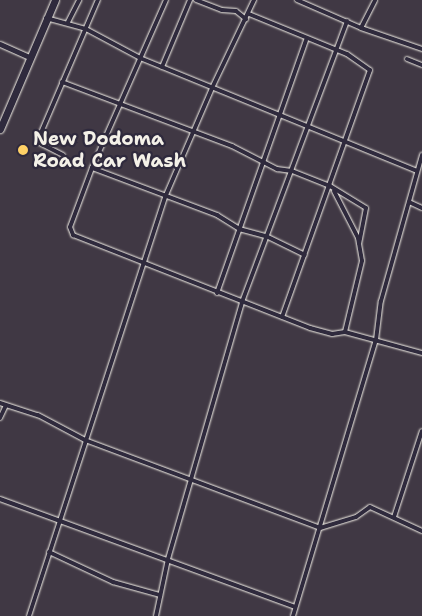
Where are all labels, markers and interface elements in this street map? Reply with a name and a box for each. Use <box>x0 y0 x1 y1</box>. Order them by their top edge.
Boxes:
place label: New Dodoma Road Car Wash <box>33 128 186 172</box>
marker: New Dodoma Road Car Wash <box>17 144 29 156</box>

